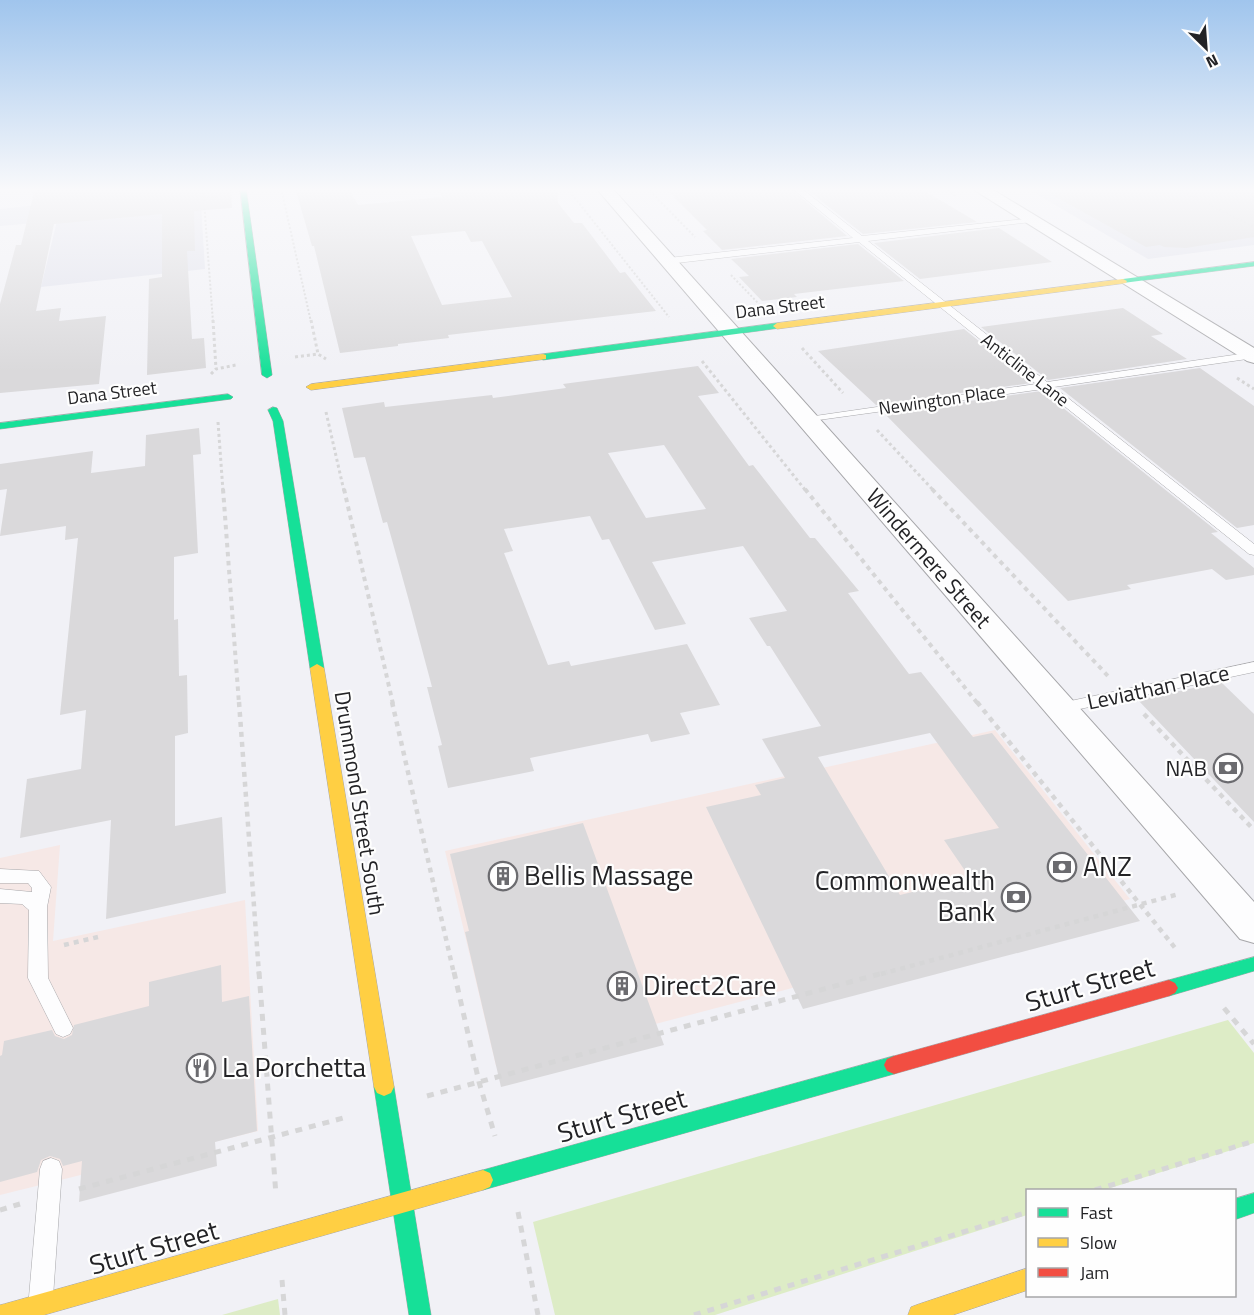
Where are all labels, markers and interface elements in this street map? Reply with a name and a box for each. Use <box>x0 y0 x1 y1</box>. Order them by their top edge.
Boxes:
north arrow <box>1176 18 1236 78</box>
text: N <box>1202 48 1222 75</box>
street label: Dana Street <box>734 288 827 325</box>
street label: Anticline Lane <box>975 326 1075 413</box>
street label: Dana Street <box>66 374 159 411</box>
street label: Newington Place <box>877 377 1007 422</box>
street label: Windermere Street <box>858 480 1000 636</box>
street label: Leviathan Place <box>1084 655 1232 719</box>
street label: Drummond Street South <box>325 688 395 918</box>
place label: NAB <box>1165 751 1207 785</box>
bank icon: NAB <box>1212 752 1244 784</box>
place label: ANZ <box>1083 845 1132 886</box>
bank icon: ANZ <box>1046 851 1078 883</box>
place label: Bellis Massage <box>524 854 694 895</box>
place label: Commonwealth Bank <box>815 859 995 931</box>
building icon: Bellis Massage <box>487 860 519 892</box>
bank icon: Commonwealth Bank <box>1000 881 1032 913</box>
street label: Sturt Street <box>1020 945 1159 1022</box>
place label: Direct2Care <box>643 964 776 1005</box>
building icon: Direct2Care <box>606 970 638 1002</box>
place label: La Porchetta <box>222 1046 366 1087</box>
restaurant icon: La Porchetta <box>185 1052 217 1084</box>
street label: Sturt Street <box>552 1076 691 1153</box>
legend <box>1026 1189 1236 1297</box>
text: Fast <box>1080 1199 1113 1226</box>
street label: Sturt Street <box>84 1208 223 1285</box>
text: Slow <box>1080 1229 1117 1256</box>
text: Jam <box>1080 1259 1109 1286</box>

